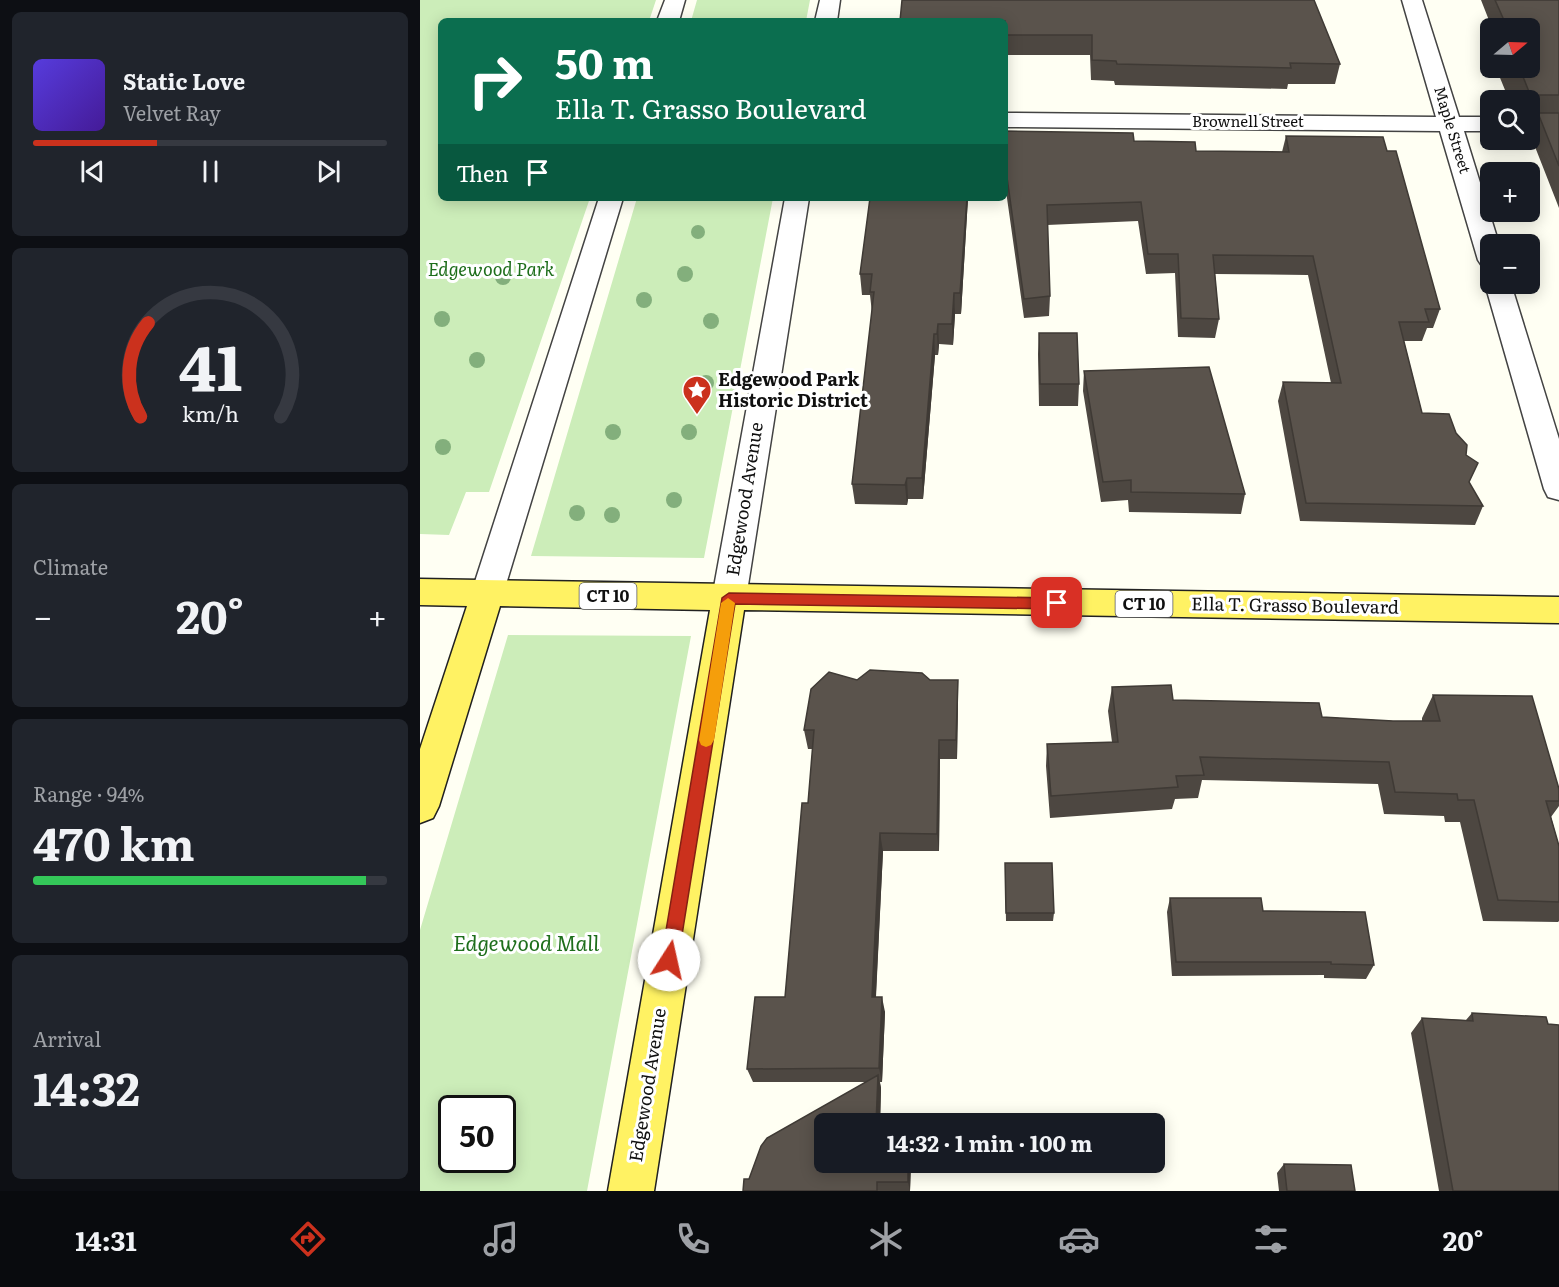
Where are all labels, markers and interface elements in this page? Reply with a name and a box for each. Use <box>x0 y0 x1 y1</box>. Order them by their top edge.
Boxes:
north arrow <box>1480 18 1540 78</box>
map controls <box>1480 18 1540 294</box>
text: 50 m <box>555 30 654 92</box>
icon: right <box>456 42 534 120</box>
text: Static Love <box>123 64 245 97</box>
street label: Maple Street <box>1429 83 1478 176</box>
text: Ella T. Grasso Boulevard <box>555 87 867 127</box>
button: search <box>1480 90 1540 150</box>
text: Velvet Ray <box>123 97 221 127</box>
street label: Brownell Street <box>1192 109 1304 132</box>
icon: previous <box>76 155 109 188</box>
icon: pause <box>194 155 227 188</box>
icon: next <box>312 155 345 188</box>
text: Then <box>456 156 509 189</box>
icon: arrive <box>521 156 554 189</box>
button: + <box>1480 162 1540 222</box>
button: − <box>1480 234 1540 294</box>
park label: Edgewood Park <box>428 255 554 282</box>
text: 41 <box>178 318 242 410</box>
place label: Edgewood Park Historic District <box>718 365 868 413</box>
place icon: Edgewood Park Historic District <box>681 374 713 416</box>
text: km/h <box>181 397 239 429</box>
street label: Edgewood Avenue <box>718 420 769 578</box>
text: Climate <box>33 551 108 581</box>
pin <box>1031 577 1082 628</box>
text: 20° <box>176 581 244 648</box>
road number: CT 10 <box>580 583 636 609</box>
icon: arrive <box>1040 586 1073 619</box>
street label: Ella T. Grasso Boulevard <box>1191 589 1399 620</box>
text: − <box>33 590 52 639</box>
text: + <box>368 590 387 639</box>
road number: CT 10 <box>1116 591 1172 617</box>
text: Range · 94% <box>33 778 145 808</box>
text: 470 km <box>33 808 195 875</box>
park label: Edgewood Mall <box>453 926 599 957</box>
position arrow <box>637 928 701 992</box>
street label: Edgewood Avenue <box>621 1006 672 1164</box>
text: Arrival <box>33 1023 101 1053</box>
text: 14:32 <box>33 1053 140 1120</box>
speed limit sign: 50 <box>438 1095 516 1173</box>
text: 14:32 · 1 min · 100 m <box>887 1126 1092 1159</box>
icon: directions <box>287 1218 329 1260</box>
icon: music <box>480 1218 522 1260</box>
icon: phone <box>672 1218 714 1260</box>
icon: climate <box>865 1218 907 1260</box>
icon: car <box>1058 1218 1100 1260</box>
icon: filters <box>1250 1218 1292 1260</box>
text: 14:31 <box>75 1219 137 1259</box>
text: 20° <box>1443 1219 1484 1259</box>

